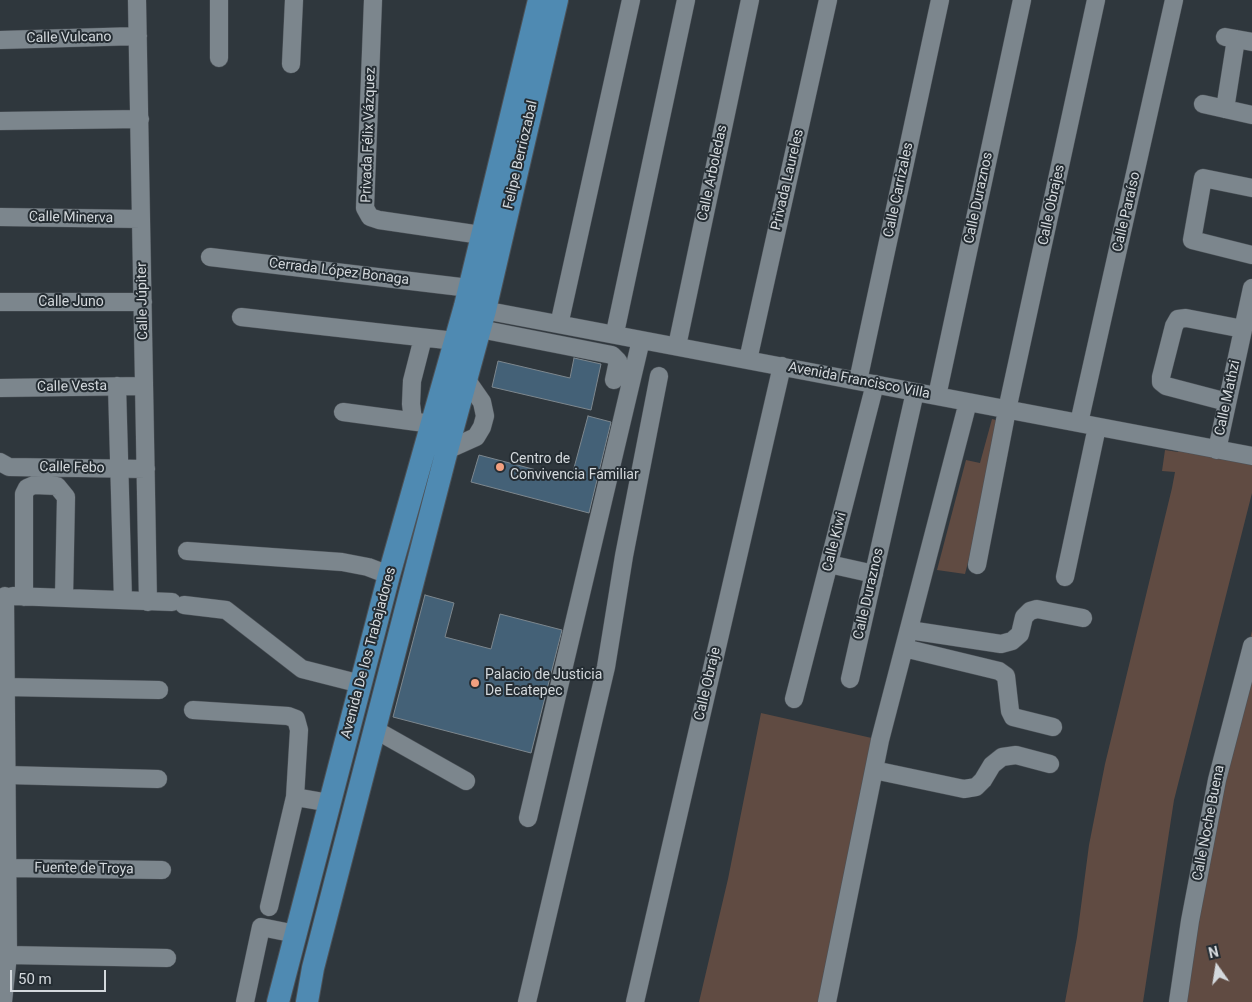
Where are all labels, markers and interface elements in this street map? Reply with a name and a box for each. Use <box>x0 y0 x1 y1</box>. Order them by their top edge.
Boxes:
street label: Calle Vulcano <box>26 29 112 47</box>
street label: Privada Félix Vázquez <box>358 67 380 203</box>
street label: Felipe Berriozabal <box>500 99 542 211</box>
street label: Calle Arboledas <box>695 123 731 223</box>
street label: Privada Laureles <box>768 128 808 232</box>
street label: Calle Carrizales <box>881 141 917 239</box>
street label: Calle Duraznos <box>961 151 997 245</box>
street label: Calle Obrajes <box>1035 163 1069 247</box>
street label: Calle Paraíso <box>1110 170 1144 254</box>
street label: Calle Minerva <box>29 209 113 227</box>
street label: Cerrada López Bonaga <box>268 255 410 289</box>
street label: Calle Júpiter <box>134 262 152 340</box>
street label: Calle Juno <box>38 294 104 310</box>
street label: Avenida Francisco Villa <box>787 359 931 403</box>
street label: Calle Mathzi <box>1212 359 1244 437</box>
street label: Calle Vesta <box>37 378 107 396</box>
place label: Centro de Convivencia Familiar <box>510 451 639 484</box>
street label: Calle Febo <box>39 459 105 477</box>
marker: Centro de Convivencia Familiar <box>494 461 506 473</box>
street label: Calle Kiwi <box>820 511 850 573</box>
street label: Calle Duraznos <box>850 547 888 641</box>
street label: Avenida De los Trabajadores <box>338 565 400 741</box>
street label: Calle Obraje <box>691 646 725 722</box>
place label: Palacio de Justicia De Ecatepec <box>485 667 602 700</box>
marker: Palacio de Justicia De Ecatepec <box>469 677 481 689</box>
street label: Calle Noche Buena <box>1190 764 1228 882</box>
street label: Fuente de Troya <box>34 860 134 878</box>
north arrow <box>1192 942 1242 992</box>
text: N <box>1207 943 1220 961</box>
scale bar <box>12 960 109 992</box>
text: 50 m <box>18 970 52 988</box>

